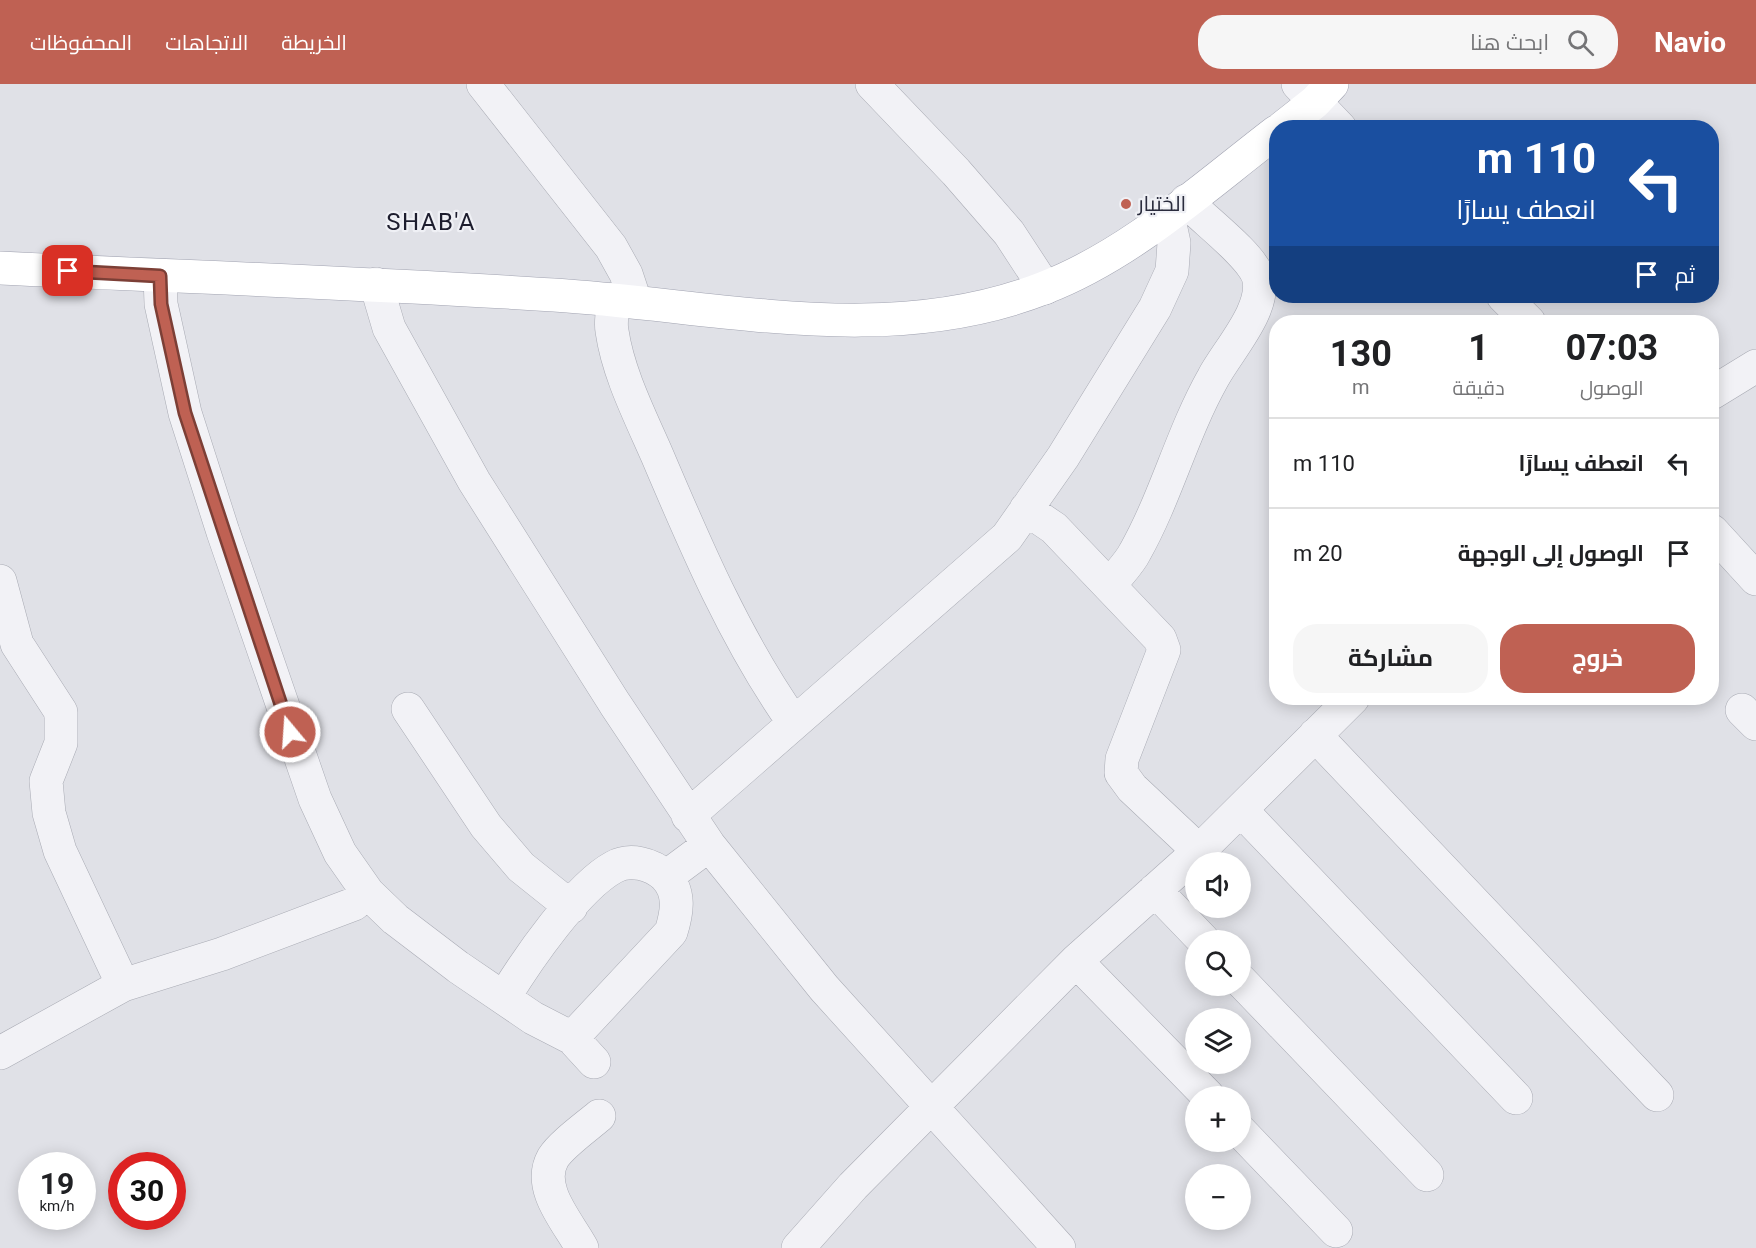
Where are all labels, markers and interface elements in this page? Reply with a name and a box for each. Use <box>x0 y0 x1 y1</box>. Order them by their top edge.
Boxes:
search box <box>1198 15 1618 69</box>
icon: search <box>1564 26 1597 59</box>
text: Navio <box>1654 26 1726 59</box>
text: ابحث هنا <box>1470 30 1549 55</box>
text: المحفوظات <box>30 31 132 55</box>
text: الاتجاهات <box>165 31 248 55</box>
text: الخريطة <box>281 31 347 55</box>
text: 110 m <box>1477 134 1596 183</box>
icon: left <box>1617 144 1695 222</box>
place label: الختيار <box>1137 192 1186 216</box>
text: انعطف يسارًا <box>1456 194 1596 226</box>
marker: الختيار <box>1119 197 1133 211</box>
district label: SHAB'A <box>386 208 476 236</box>
pin <box>42 245 93 296</box>
icon: arrive <box>51 254 84 287</box>
icon: arrive <box>1630 258 1663 291</box>
text: ثم <box>1675 263 1695 288</box>
text: 1 <box>1468 327 1489 369</box>
text: 07:03 <box>1565 327 1658 369</box>
text: 130 <box>1330 333 1392 375</box>
text: m <box>1352 375 1370 399</box>
text: دقيقة <box>1453 376 1505 400</box>
text: الوصول <box>1580 376 1644 400</box>
icon: left <box>1662 447 1695 480</box>
text: 110 m <box>1293 451 1355 476</box>
text: انعطف يسارًا <box>1519 451 1644 476</box>
icon: arrive <box>1662 537 1695 570</box>
text: 20 m <box>1293 541 1343 566</box>
text: الوصول إلى الوجهة <box>1458 541 1644 566</box>
button: مشاركة <box>1293 624 1488 693</box>
button: خروج <box>1500 624 1695 693</box>
position arrow <box>258 700 322 764</box>
map controls <box>1185 852 1251 1230</box>
button: sound <box>1185 852 1251 918</box>
button: search <box>1185 930 1251 996</box>
button: layers <box>1185 1008 1251 1074</box>
button: + <box>1185 1086 1251 1152</box>
speed limit sign: 30 <box>108 1152 186 1230</box>
button: − <box>1185 1164 1251 1230</box>
text: 19 <box>40 1166 74 1201</box>
text: km/h <box>39 1197 75 1215</box>

